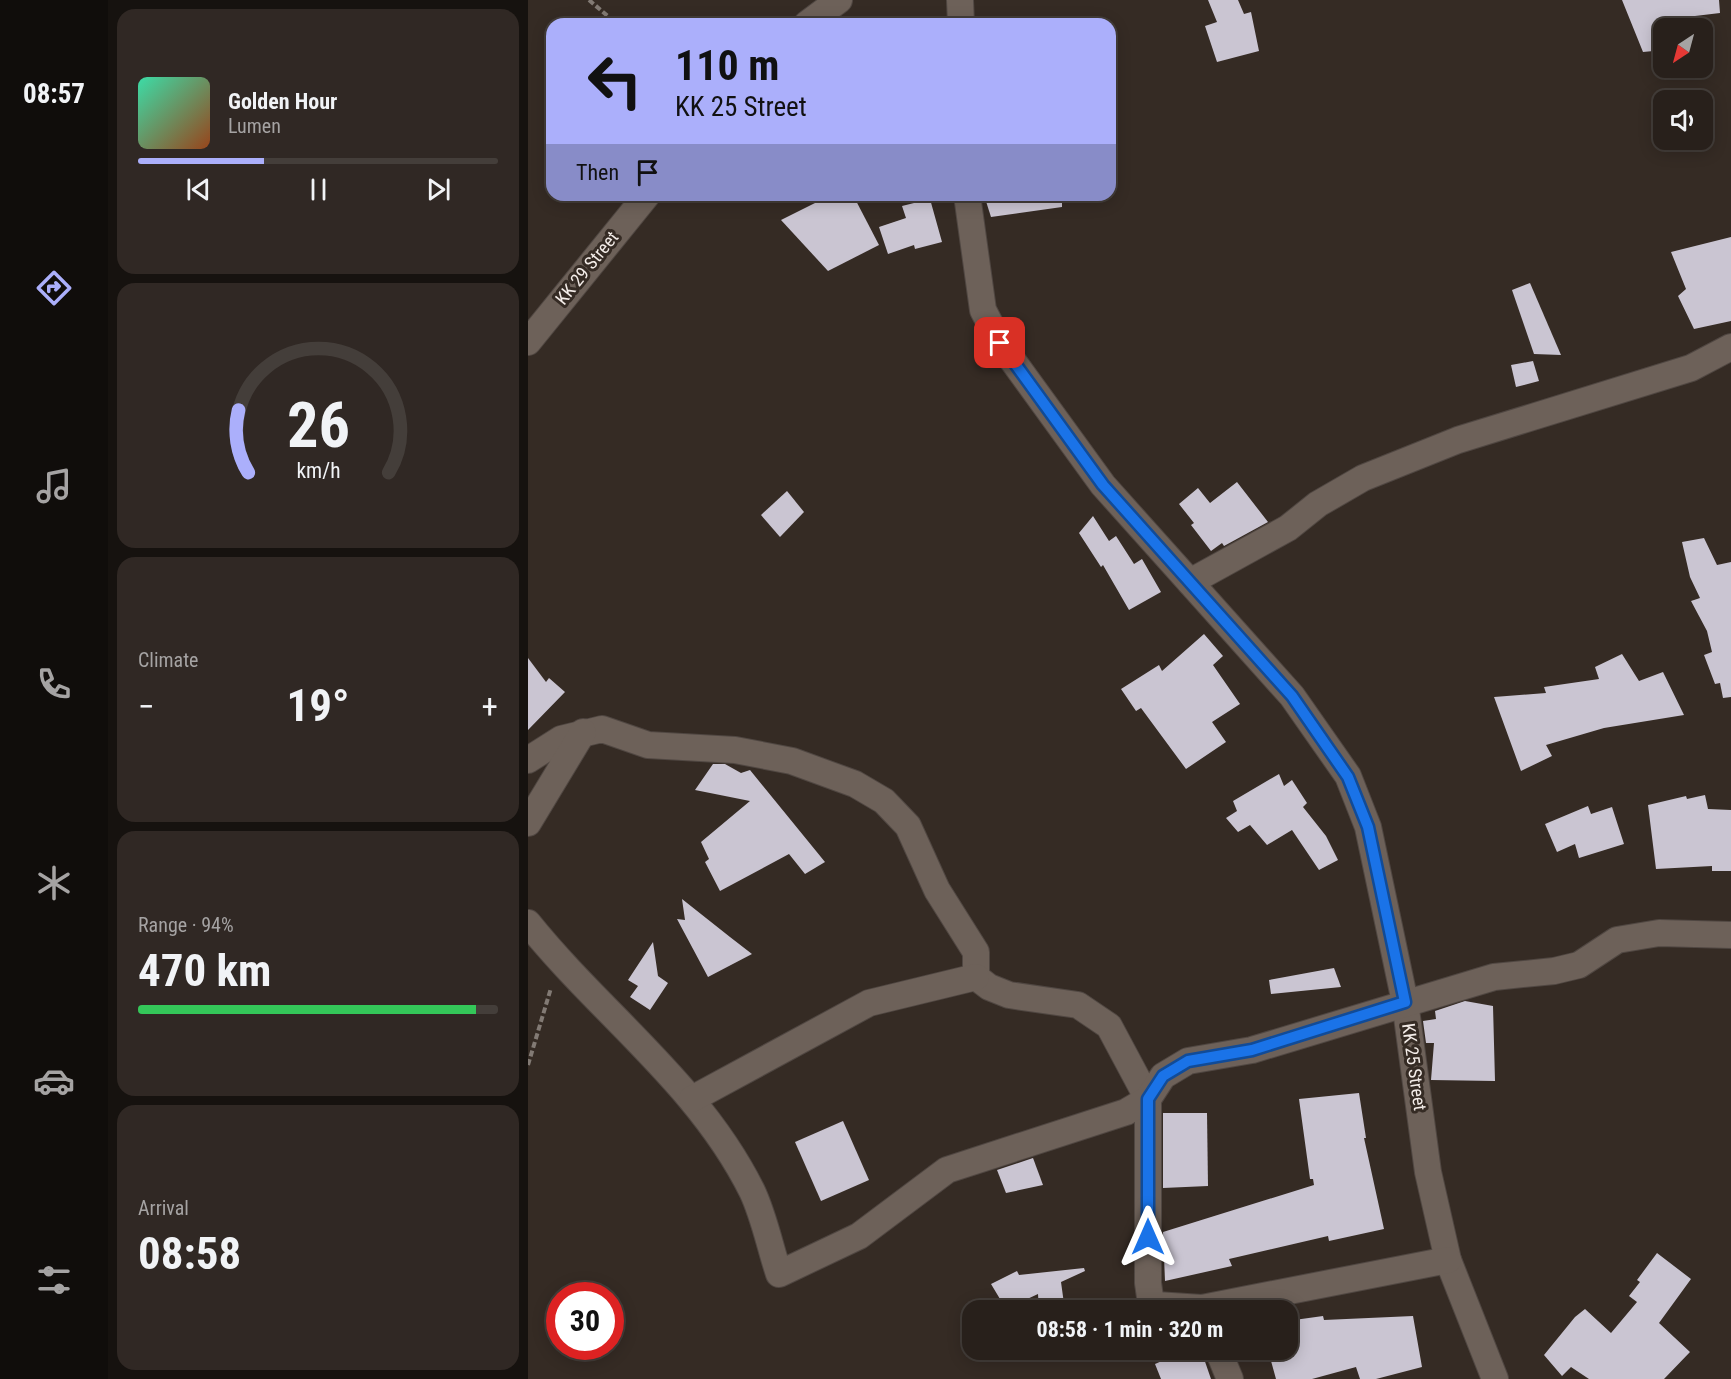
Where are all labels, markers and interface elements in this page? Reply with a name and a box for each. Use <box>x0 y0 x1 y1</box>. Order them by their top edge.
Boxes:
north arrow <box>1653 18 1713 78</box>
map controls <box>1653 18 1713 150</box>
text: 110 m <box>675 41 780 90</box>
icon: left <box>576 42 654 120</box>
text: 08:57 <box>23 78 85 110</box>
text: Golden Hour <box>228 89 337 114</box>
button: sound <box>1653 90 1713 150</box>
text: KK 25 Street <box>675 91 807 123</box>
text: Lumen <box>228 114 281 138</box>
icon: arrive <box>631 156 664 189</box>
text: Then <box>576 160 619 185</box>
icon: previous <box>182 173 215 206</box>
icon: pause <box>302 173 335 206</box>
icon: next <box>422 173 455 206</box>
street label: KK 29 Street <box>551 227 622 308</box>
icon: directions <box>33 267 75 309</box>
pin <box>974 317 1025 368</box>
icon: arrive <box>983 326 1016 359</box>
text: 26 <box>286 389 350 462</box>
text: km/h <box>296 458 340 483</box>
icon: music <box>33 465 75 507</box>
text: Climate <box>138 648 198 672</box>
icon: phone <box>33 663 75 705</box>
text: 19° <box>287 679 350 732</box>
text: − <box>138 687 155 726</box>
text: + <box>482 687 498 726</box>
icon: climate <box>33 862 75 904</box>
text: Range · 94% <box>138 913 234 937</box>
text: 470 km <box>138 944 271 997</box>
street label: KK 25 Street <box>1398 1022 1431 1112</box>
icon: car <box>33 1060 75 1102</box>
text: Arrival <box>138 1196 189 1220</box>
position arrow <box>1116 1205 1180 1269</box>
text: 08:58 <box>138 1227 241 1280</box>
icon: filters <box>33 1259 75 1301</box>
speed limit sign: 30 <box>546 1282 624 1360</box>
text: 08:58 · 1 min · 320 m <box>1037 1317 1223 1342</box>

